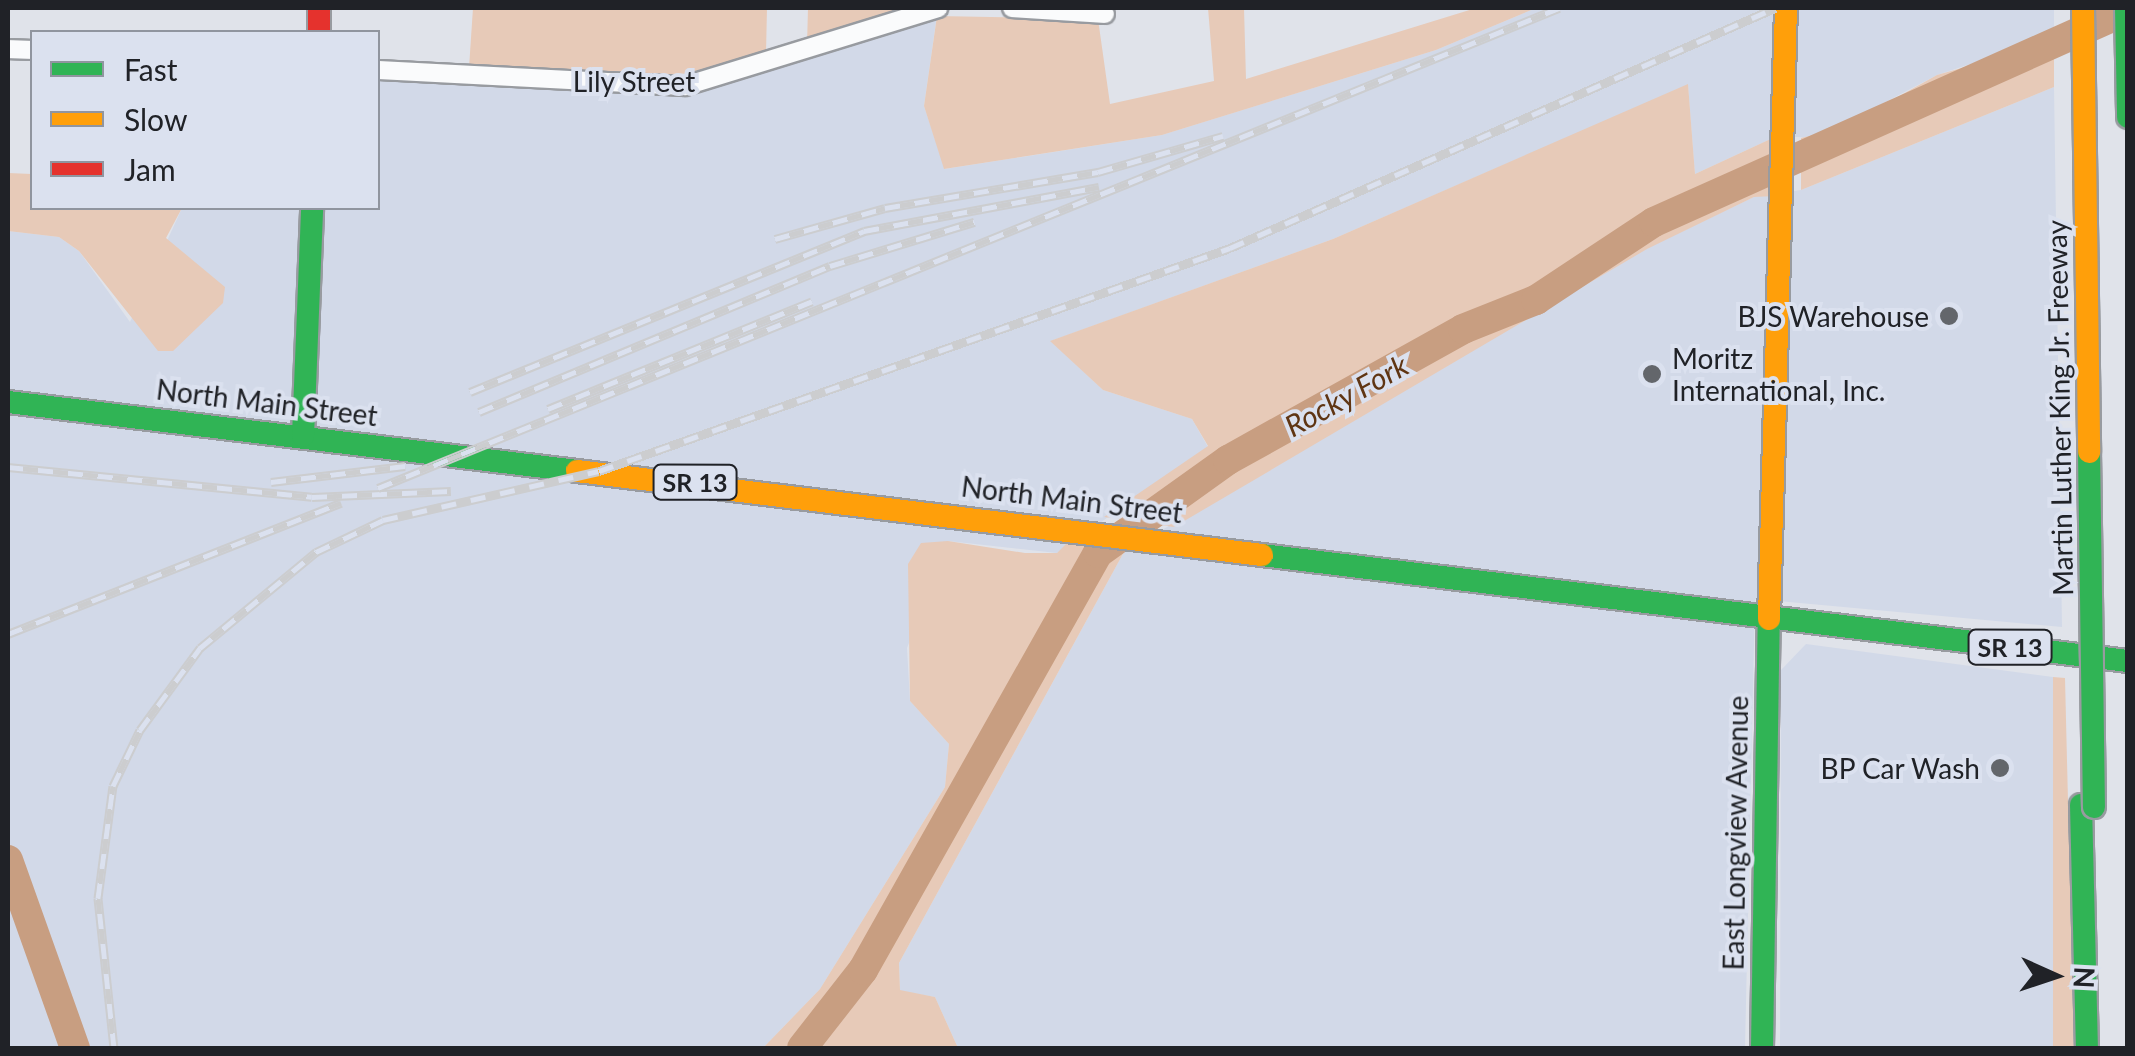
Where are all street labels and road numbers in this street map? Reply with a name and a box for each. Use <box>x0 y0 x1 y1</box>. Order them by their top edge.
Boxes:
street label: Lily Street <box>572 64 696 98</box>
street label: Martin Luther King Jr. Freeway <box>2039 219 2079 597</box>
street label: North Main Street <box>154 372 380 432</box>
road number: SR 13 <box>652 462 738 502</box>
street label: North Main Street <box>959 469 1185 529</box>
road number: SR 13 <box>1968 627 2052 667</box>
street label: East Longview Avenue <box>1716 695 1754 971</box>

